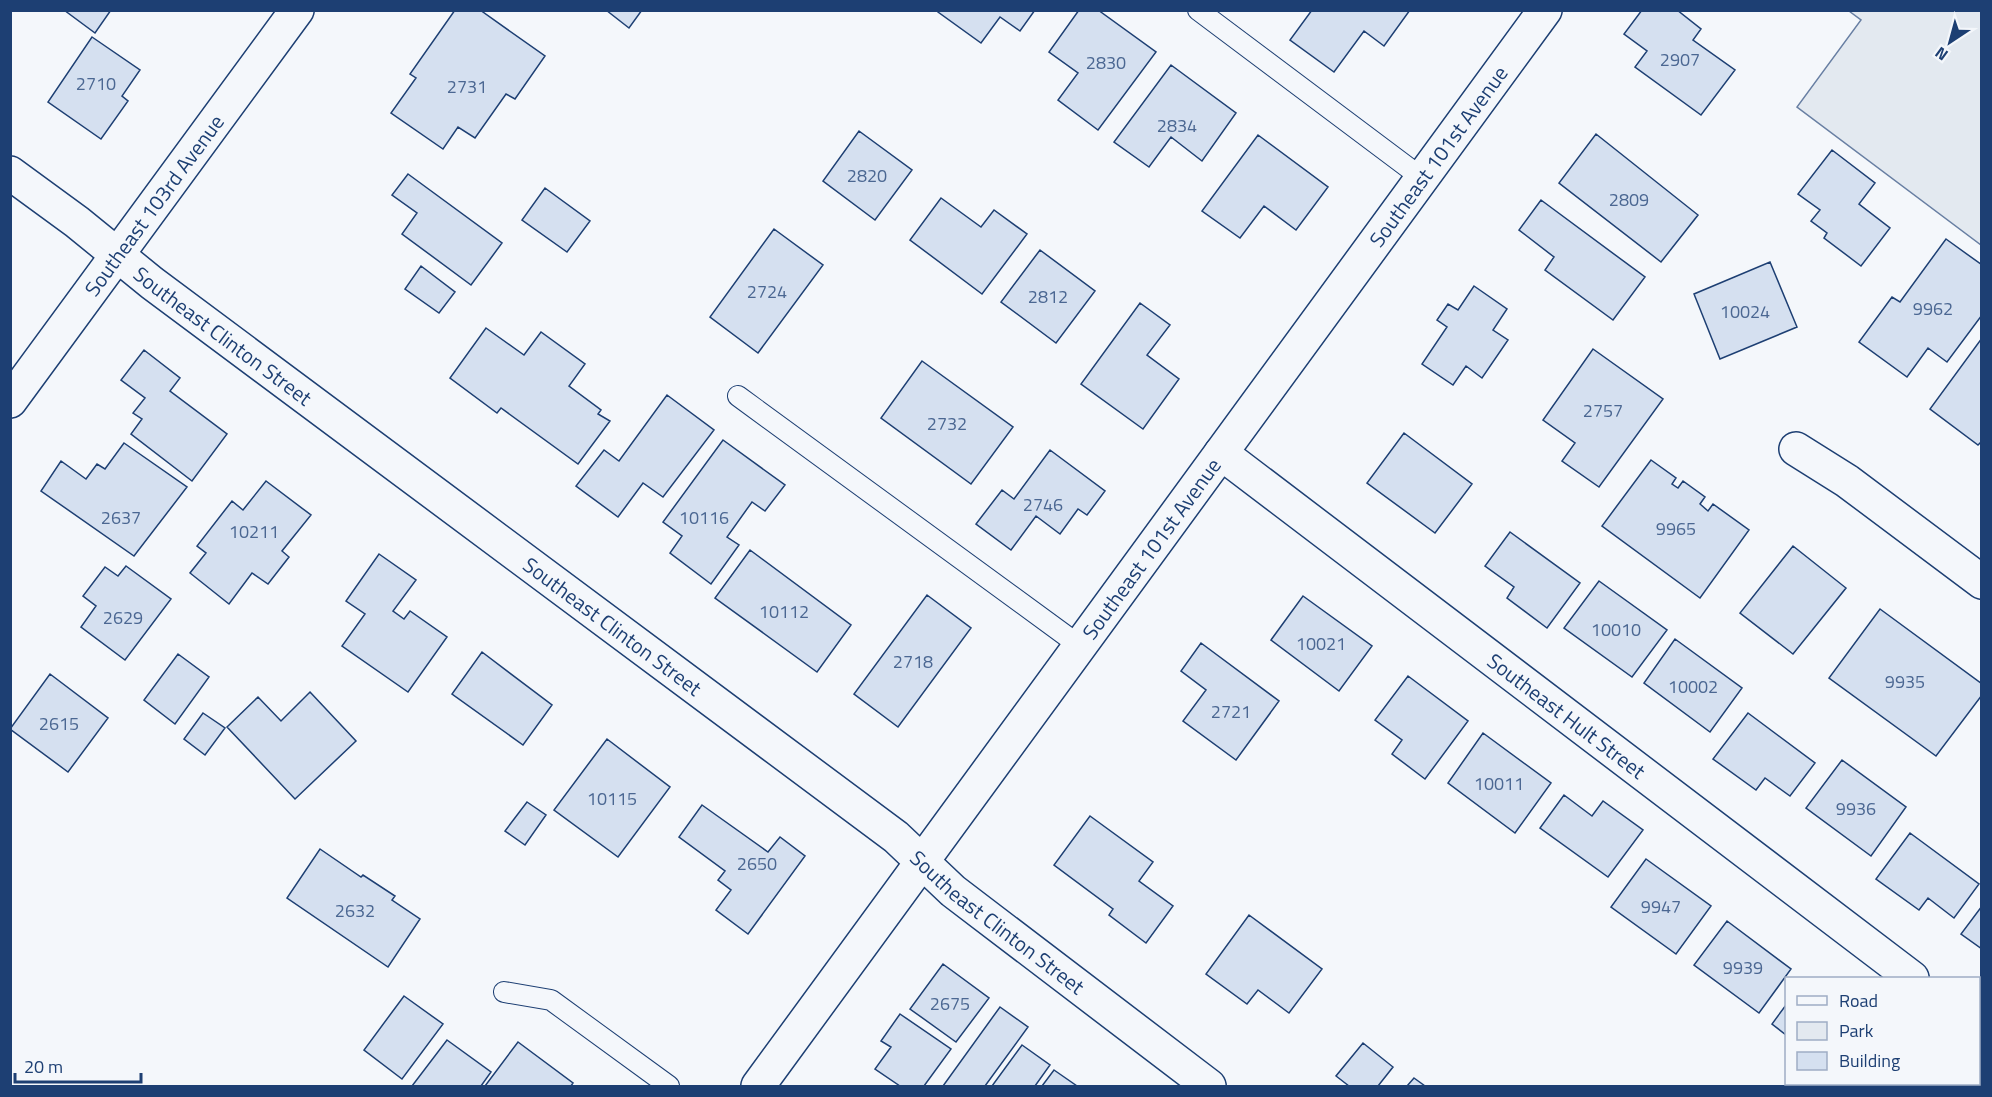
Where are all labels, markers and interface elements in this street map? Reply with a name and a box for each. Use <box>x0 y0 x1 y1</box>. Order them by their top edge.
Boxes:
north arrow <box>1920 12 1980 72</box>
text: N <box>1930 41 1953 67</box>
house number: 2907 <box>1660 46 1700 73</box>
house number: 2830 <box>1086 49 1126 76</box>
street label: Southeast 101st Avenue <box>1361 59 1515 254</box>
house number: 2710 <box>76 70 116 97</box>
house number: 2731 <box>447 73 487 100</box>
street label: Southeast 103rd Avenue <box>76 107 231 303</box>
house number: 2834 <box>1157 112 1197 139</box>
house number: 2820 <box>847 162 887 189</box>
house number: 2809 <box>1609 186 1649 213</box>
street label: Southeast Clinton Street <box>127 258 319 413</box>
house number: 2724 <box>747 278 787 305</box>
house number: 2812 <box>1028 283 1068 310</box>
house number: 9962 <box>1913 295 1953 322</box>
house number: 10024 <box>1720 298 1770 325</box>
house number: 2757 <box>1583 397 1623 424</box>
house number: 2732 <box>927 410 967 437</box>
street label: Southeast 101st Avenue <box>1074 451 1228 646</box>
house number: 2746 <box>1023 491 1063 518</box>
house number: 2637 <box>101 504 141 531</box>
house number: 10116 <box>679 504 729 531</box>
house number: 9965 <box>1656 515 1696 542</box>
house number: 10211 <box>229 518 279 545</box>
street label: Southeast Clinton Street <box>517 549 709 704</box>
house number: 10112 <box>759 598 809 625</box>
house number: 2629 <box>103 604 143 631</box>
house number: 10010 <box>1591 616 1641 643</box>
house number: 10021 <box>1296 630 1346 657</box>
street label: Southeast Hult Street <box>1481 645 1653 787</box>
house number: 2718 <box>893 648 933 675</box>
house number: 9935 <box>1885 668 1925 695</box>
house number: 10002 <box>1668 673 1718 700</box>
house number: 2721 <box>1211 698 1251 725</box>
house number: 2615 <box>39 710 79 737</box>
house number: 10011 <box>1474 770 1524 797</box>
house number: 10115 <box>587 785 637 812</box>
house number: 9936 <box>1836 795 1876 822</box>
street label: Southeast Clinton Street <box>903 842 1092 1002</box>
house number: 2650 <box>737 850 777 877</box>
house number: 9947 <box>1641 893 1681 920</box>
house number: 2632 <box>335 897 375 924</box>
house number: 9939 <box>1723 954 1763 981</box>
legend <box>1785 977 1980 1085</box>
text: Road <box>1839 987 1878 1014</box>
house number: 2675 <box>930 990 970 1017</box>
text: Park <box>1839 1017 1874 1044</box>
scale bar <box>15 1046 141 1084</box>
text: Building <box>1839 1047 1900 1074</box>
text: 20 m <box>24 1053 63 1080</box>

